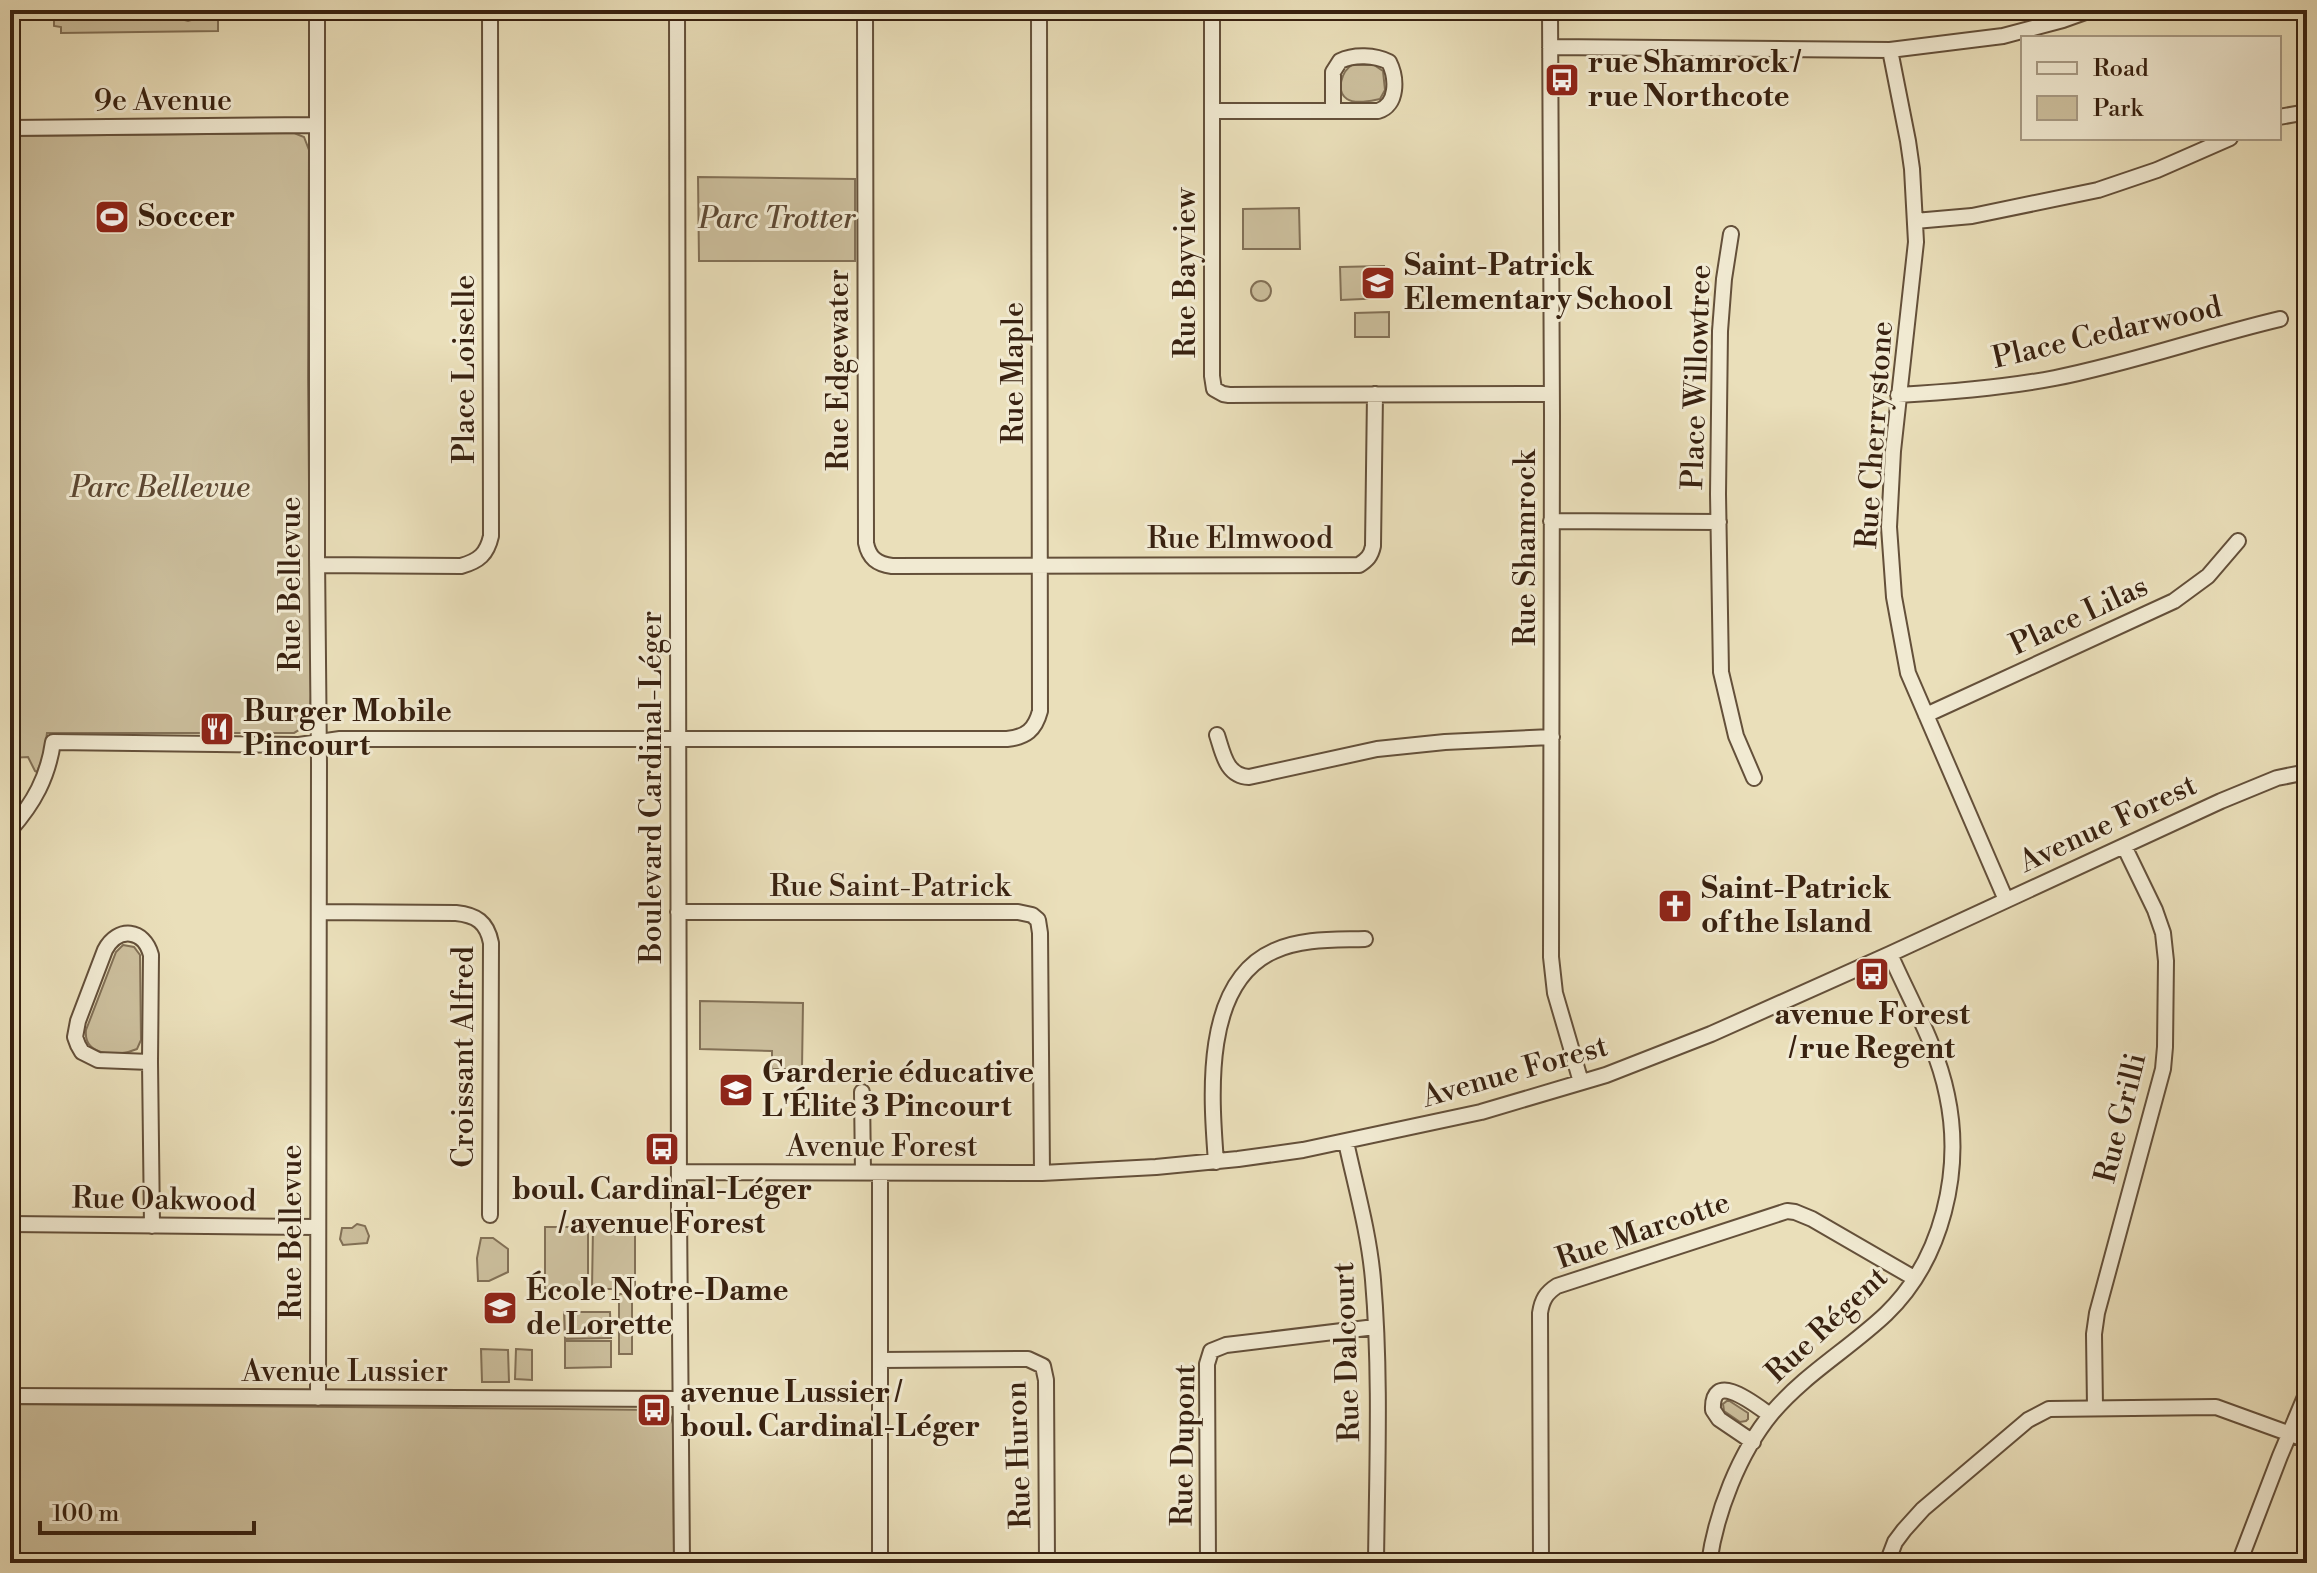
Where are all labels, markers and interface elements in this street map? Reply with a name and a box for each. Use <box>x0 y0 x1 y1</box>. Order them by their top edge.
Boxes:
legend <box>2021 36 2281 140</box>
place label: rue Shamrock / rue Northcote <box>1588 44 1802 116</box>
text: Road <box>2093 54 2149 84</box>
bus stop icon: rue Shamrock / rue Northcote <box>1543 61 1581 99</box>
street label: 9e Avenue <box>94 82 232 120</box>
text: Park <box>2093 94 2144 124</box>
street label: Rue Bayview <box>1167 186 1205 358</box>
sports icon: Soccer <box>93 198 131 236</box>
place label: Soccer <box>138 198 235 236</box>
park label: Parc Trotter <box>697 200 857 238</box>
place label: Saint-Patrick Elementary School <box>1404 247 1673 319</box>
school or university icon: Saint-Patrick Elementary School <box>1359 264 1397 302</box>
street label: Place Willowtree <box>1674 264 1720 490</box>
street label: Rue Edgewater <box>820 269 858 471</box>
street label: Place Loiselle <box>446 275 484 463</box>
street label: Place Cedarwood <box>1989 288 2225 378</box>
street label: Rue Maple <box>995 302 1033 444</box>
street label: Rue Cherrystone <box>1848 320 1902 550</box>
street label: Rue Shamrock <box>1507 449 1545 646</box>
park label: Parc Bellevue <box>69 469 250 507</box>
street label: Rue Bellevue <box>272 496 310 672</box>
street label: Rue Elmwood <box>1147 520 1333 558</box>
street label: Place Lilas <box>2004 567 2154 665</box>
street label: Boulevard Cardinal-Léger <box>633 611 671 964</box>
place label: Burger Mobile Pincourt <box>243 693 452 765</box>
restaurant icon: Burger Mobile Pincourt <box>198 710 236 748</box>
street label: Avenue Forest <box>2012 766 2203 882</box>
street label: Rue Saint-Patrick <box>770 868 1012 906</box>
place label: Saint-Patrick of the Island <box>1701 870 1891 942</box>
church icon: Saint-Patrick of the Island <box>1656 887 1694 925</box>
street label: Croissant Alfred <box>445 946 483 1168</box>
bus stop icon: avenue Forest / rue Regent <box>1853 955 1891 993</box>
place label: avenue Forest / rue Regent <box>1774 996 1970 1068</box>
street label: Avenue Forest <box>1417 1027 1613 1117</box>
street label: Rue Grilli <box>2087 1049 2155 1187</box>
place label: Garderie éducative L'Élite 3 Pincourt <box>762 1054 1034 1126</box>
school or university icon: Garderie éducative L'Élite 3 Pincourt <box>717 1071 755 1109</box>
street label: Avenue Forest <box>785 1128 978 1166</box>
bus stop icon: boul. Cardinal-Léger / avenue Forest <box>643 1130 681 1168</box>
street label: Rue Bellevue <box>273 1144 311 1320</box>
place label: boul. Cardinal-Léger / avenue Forest <box>512 1171 812 1243</box>
street label: Rue Oakwood <box>71 1179 257 1221</box>
street label: Rue Marcotte <box>1551 1184 1735 1278</box>
street label: Rue Régent <box>1758 1258 1896 1391</box>
street label: Rue Dalcourt <box>1325 1261 1369 1443</box>
place label: École Notre-Dame de Lorette <box>526 1270 789 1344</box>
school or university icon: École Notre-Dame de Lorette <box>481 1289 519 1327</box>
street label: Avenue Lussier <box>241 1353 448 1391</box>
street label: Rue Dupont <box>1164 1363 1204 1526</box>
place label: avenue Lussier / boul. Cardinal-Léger <box>680 1374 980 1446</box>
street label: Rue Huron <box>997 1380 1041 1529</box>
bus stop icon: avenue Lussier / boul. Cardinal-Léger <box>635 1391 673 1429</box>
scale bar <box>40 1485 254 1535</box>
text: 100 m <box>52 1499 119 1529</box>

